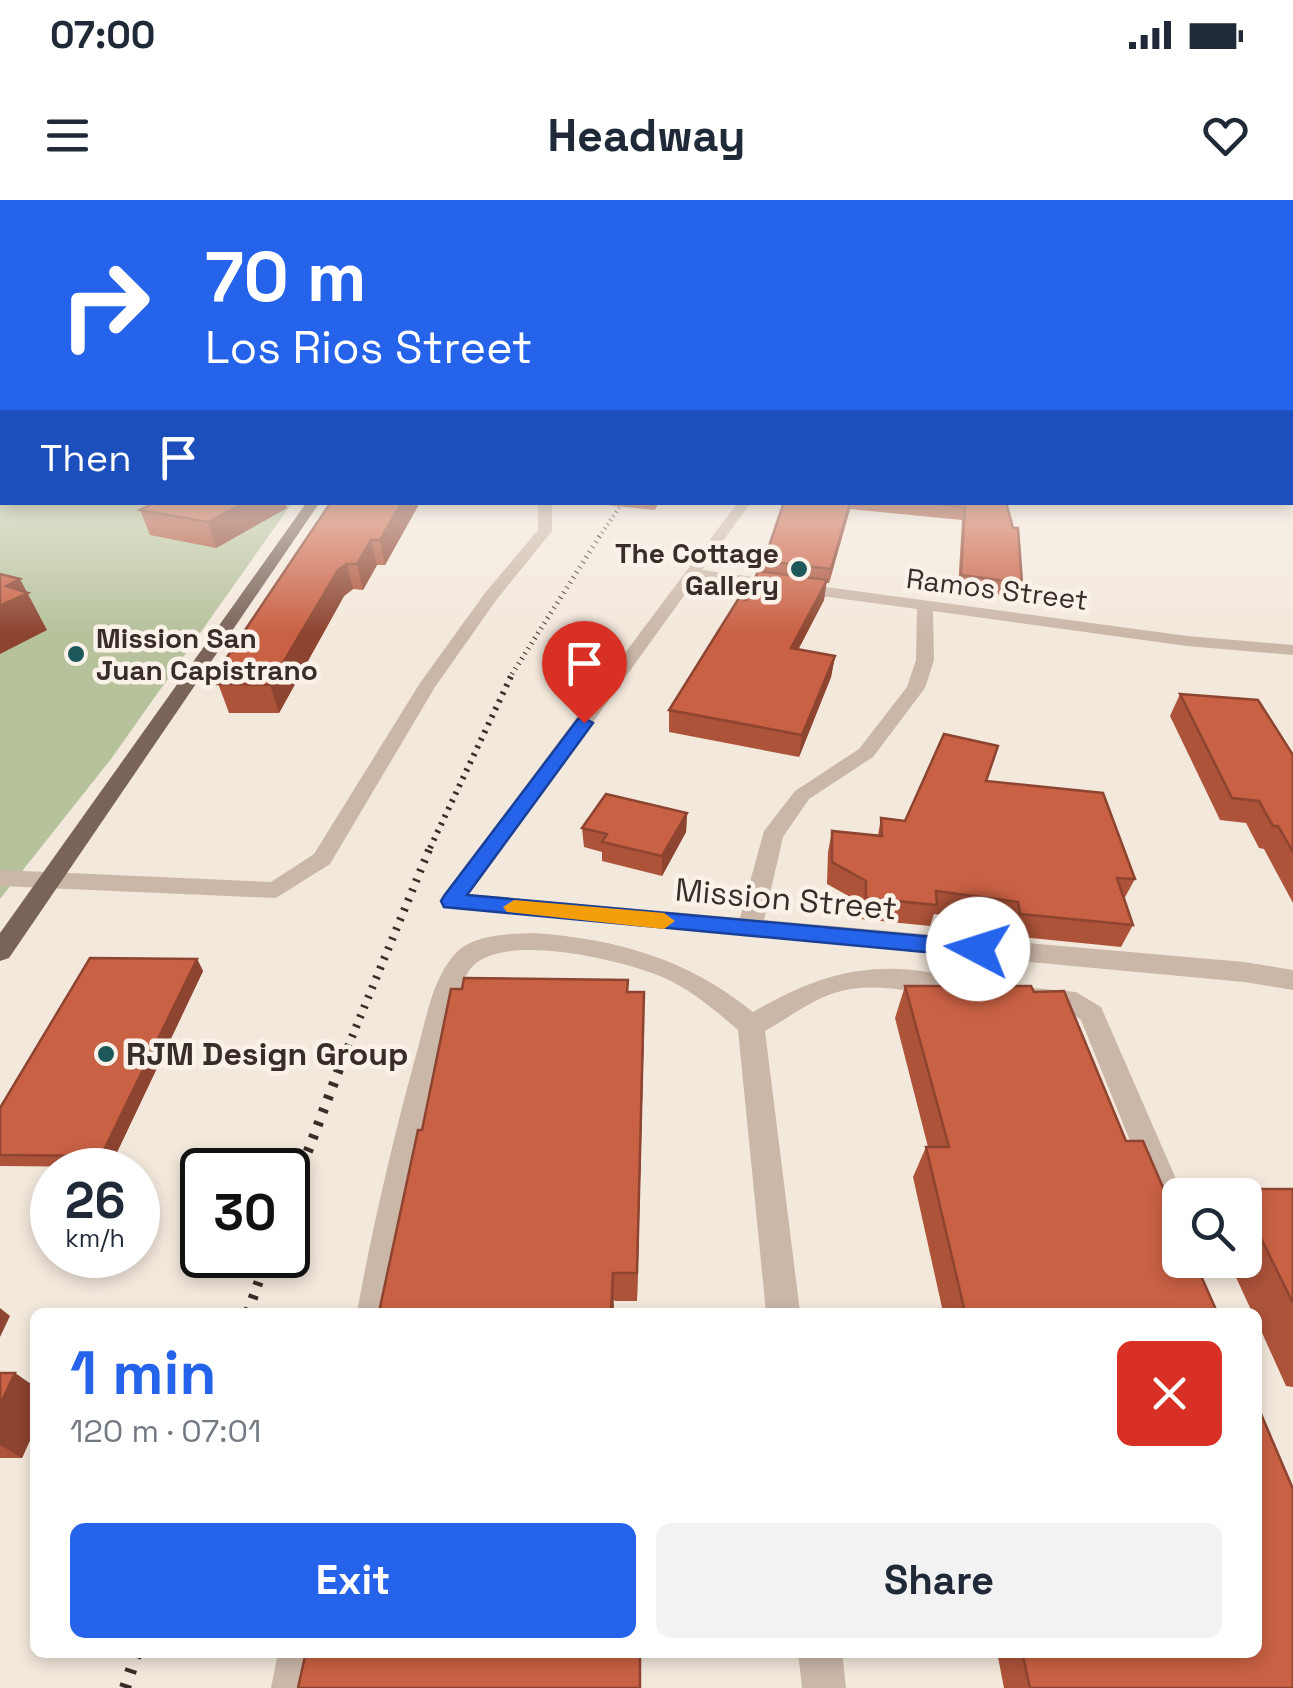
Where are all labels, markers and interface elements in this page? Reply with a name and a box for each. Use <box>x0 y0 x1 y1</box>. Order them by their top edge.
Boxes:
text: 07:00 <box>50 11 156 59</box>
text: Headway <box>547 107 746 164</box>
icon: menu <box>40 108 95 163</box>
icon: heart <box>1198 108 1253 163</box>
text: 70 m <box>205 232 366 321</box>
icon: right <box>40 240 170 370</box>
text: Los Rios Street <box>205 319 533 376</box>
icon: arrive <box>151 430 206 485</box>
text: Then <box>40 434 131 482</box>
place label: The Cottage Gallery <box>615 535 779 603</box>
marker: The Cottage Gallery <box>788 558 810 580</box>
street label: Ramos Street <box>904 560 1090 618</box>
place label: Mission San Juan Capistrano <box>96 620 318 688</box>
pin <box>542 621 627 724</box>
icon: arrive <box>557 636 612 691</box>
marker: Mission San Juan Capistrano <box>65 643 87 665</box>
street label: Mission Street <box>673 869 899 929</box>
position arrow <box>926 897 1030 1001</box>
place label: RJM Design Group <box>126 1034 408 1074</box>
marker: RJM Design Group <box>95 1043 117 1065</box>
speed limit sign: 30 <box>180 1148 310 1278</box>
text: 26 <box>65 1169 125 1233</box>
map controls <box>1162 1178 1262 1278</box>
button: search <box>1162 1178 1262 1278</box>
text: km/h <box>65 1222 125 1254</box>
text: 1 min <box>70 1335 217 1412</box>
button: close <box>1117 1341 1222 1446</box>
text: 120 m · 07:01 <box>70 1411 261 1451</box>
button: Exit <box>70 1523 636 1638</box>
button: Share <box>656 1523 1222 1638</box>

